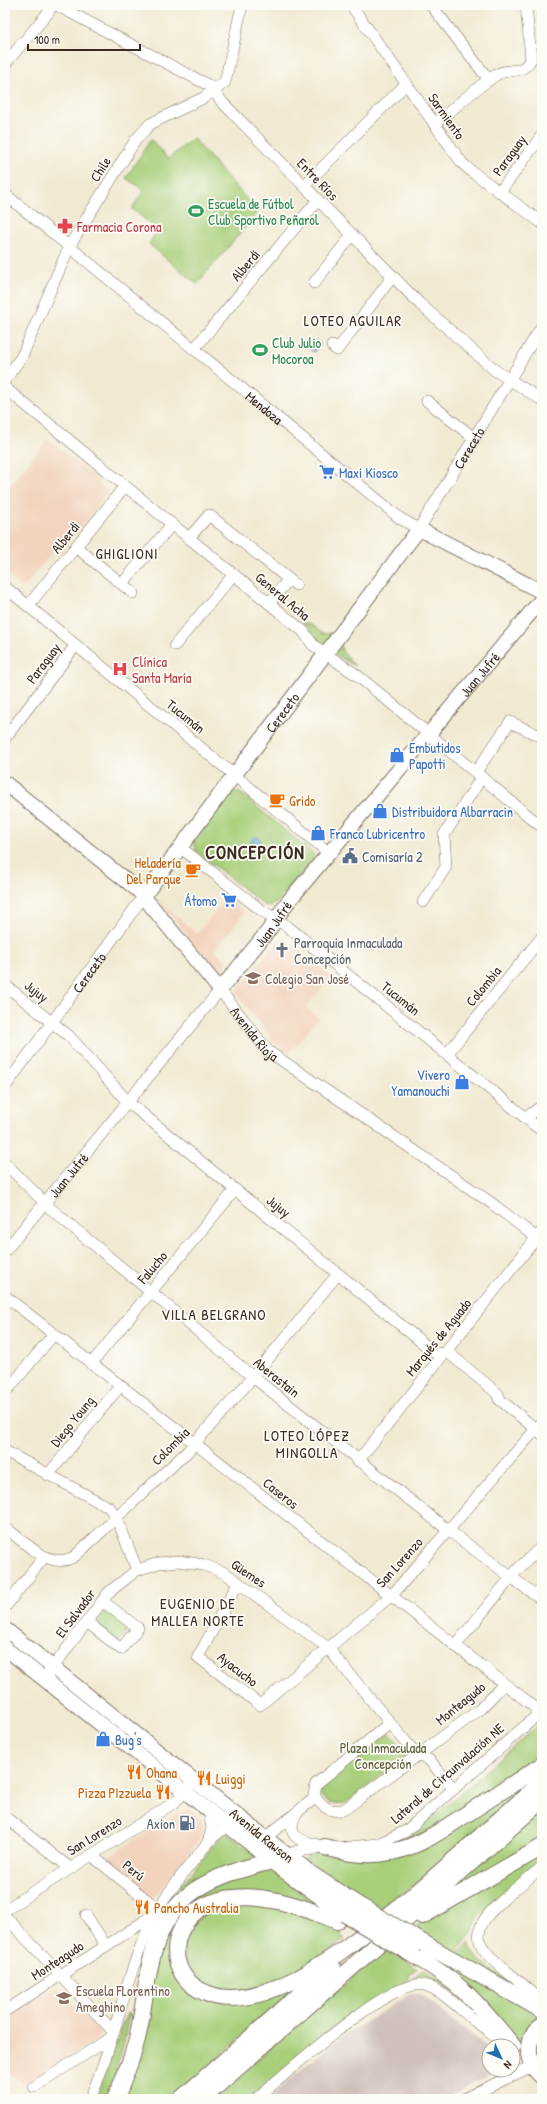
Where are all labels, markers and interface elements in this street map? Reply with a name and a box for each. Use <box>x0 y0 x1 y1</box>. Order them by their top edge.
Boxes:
scale bar <box>28 26 140 52</box>
text: 100 m <box>34 31 60 48</box>
street label: Sarmiento <box>424 89 470 143</box>
street label: Paraguay <box>488 131 531 180</box>
street label: Chile <box>85 153 115 185</box>
street label: Entre Ríos <box>293 154 343 204</box>
place label: Escuela de Fútbol Club Sportivo Peñarol <box>208 194 319 230</box>
sports icon: Escuela de Fútbol Club Sportivo Peñarol <box>187 202 205 220</box>
pharmacy icon: Farmacia Corona <box>56 217 74 235</box>
place label: Farmacia Corona <box>76 217 162 236</box>
street label: Alberdi <box>226 245 264 285</box>
district label: LOTEO AGUILAR <box>304 310 402 331</box>
place label: Club Julio Mocoroa <box>272 333 322 368</box>
sports icon: Club Julio Mocoroa <box>251 341 269 359</box>
street label: Mendoza <box>242 386 288 428</box>
street label: Cereceto <box>448 423 488 472</box>
supermarket icon: Maxi Kiosco <box>318 463 336 481</box>
place label: Maxi Kiosco <box>339 463 398 482</box>
street label: Alberdi <box>46 517 84 557</box>
district label: GHIGLIONI <box>96 543 158 564</box>
street label: General Acha <box>252 568 315 625</box>
street label: Paraguay <box>21 639 65 688</box>
street label: Juan Jufré <box>455 647 504 700</box>
place label: Clínica Santa María <box>132 652 192 687</box>
hospital icon: Clínica Santa María <box>111 660 129 678</box>
street label: Cereceto <box>260 688 303 736</box>
street label: Tucumán <box>163 695 209 737</box>
place label: Embutidos Papotti <box>409 738 461 774</box>
shop icon: Embutidos Papotti <box>388 746 406 764</box>
cafe icon: Grido <box>268 791 286 809</box>
place label: Grido <box>289 791 316 810</box>
shop icon: Distribuidora Albarracin <box>371 802 389 820</box>
place label: Distribuidora Albarracin <box>392 802 513 821</box>
shop icon: Franco Lubricentro <box>309 824 327 842</box>
place label: Franco Lubricentro <box>329 824 425 843</box>
district label: CONCEPCIÓN <box>205 840 305 865</box>
public building icon: Comisaría 2 <box>341 847 359 865</box>
place label: Comisaría 2 <box>362 847 423 866</box>
place label: Heladería Del Parque <box>127 853 182 889</box>
cafe icon: Heladería Del Parque <box>184 861 202 879</box>
place label: Átomo <box>185 891 217 910</box>
supermarket icon: Átomo <box>220 891 238 909</box>
street label: Juan Jufré <box>250 896 296 950</box>
place label: Parroquia Inmaculada Concepción <box>294 933 403 969</box>
church icon: Parroquia Inmaculada Concepción <box>273 941 291 959</box>
street label: Cereceto <box>67 948 110 996</box>
street label: Colombia <box>461 962 505 1010</box>
school or university icon: Colegio San José <box>244 969 262 987</box>
place label: Colegio San José <box>265 969 350 989</box>
street label: Jujuy <box>20 976 53 1007</box>
street label: Tucumán <box>378 977 424 1019</box>
street label: Avenida Rioja <box>227 1002 283 1065</box>
place label: Vivero Yamanouchi <box>391 1065 450 1100</box>
shop icon: Vivero Yamanouchi <box>453 1073 471 1091</box>
street label: Juan Jufré <box>44 1148 92 1201</box>
street label: Jujuy <box>262 1191 295 1222</box>
street label: Falucho <box>132 1246 171 1288</box>
street label: Marqués de Aguado <box>401 1294 476 1381</box>
district label: VILLA BELGRANO <box>161 1304 267 1325</box>
street label: Aberastain <box>250 1353 304 1401</box>
street label: Diego Young <box>46 1392 99 1451</box>
street label: Colombia <box>147 1422 194 1469</box>
district label: LOTEO LÓPEZ MINGOLLA <box>264 1425 350 1463</box>
street label: Caseros <box>259 1473 303 1513</box>
street label: San Lorenzo <box>371 1533 427 1591</box>
street label: Güemes <box>228 1554 270 1592</box>
street label: El Salvador <box>50 1584 100 1641</box>
district label: EUGENIO DE MALLEA NORTE <box>151 1593 245 1631</box>
street label: Ayacucho <box>213 1647 262 1692</box>
street label: Monteagudo <box>431 1677 490 1730</box>
street label: Lateral de Circunvalación NE <box>386 1718 508 1828</box>
shop icon: Bug's <box>94 1730 112 1748</box>
place label: Bug's <box>115 1730 142 1750</box>
park label: Plaza Inmaculada Concepción <box>340 1738 427 1774</box>
restaurant icon: Ohana <box>125 1763 143 1781</box>
place label: Ohana <box>146 1763 177 1782</box>
restaurant icon: Luiggi <box>195 1769 213 1787</box>
place label: Luiggi <box>216 1769 246 1789</box>
place label: Pizza PIzzuela <box>78 1783 151 1802</box>
restaurant icon: Pizza PIzzuela <box>154 1783 172 1801</box>
street label: Avenida Rawson <box>226 1803 298 1867</box>
street label: San Lorenzo <box>63 1811 125 1859</box>
place label: Axion <box>147 1814 175 1833</box>
fuel station icon: Axion <box>178 1814 196 1832</box>
street label: Perú <box>119 1855 149 1885</box>
restaurant icon: Pancho Australia <box>133 1898 151 1916</box>
place label: Pancho Australia <box>154 1898 239 1917</box>
street label: Monteagudo <box>27 1936 88 1985</box>
place label: Escuela FLorentino Ameghino <box>76 1981 170 2017</box>
school or university icon: Escuela FLorentino Ameghino <box>55 1989 73 2007</box>
north arrow <box>481 2038 521 2078</box>
text: N <box>501 2058 515 2072</box>

